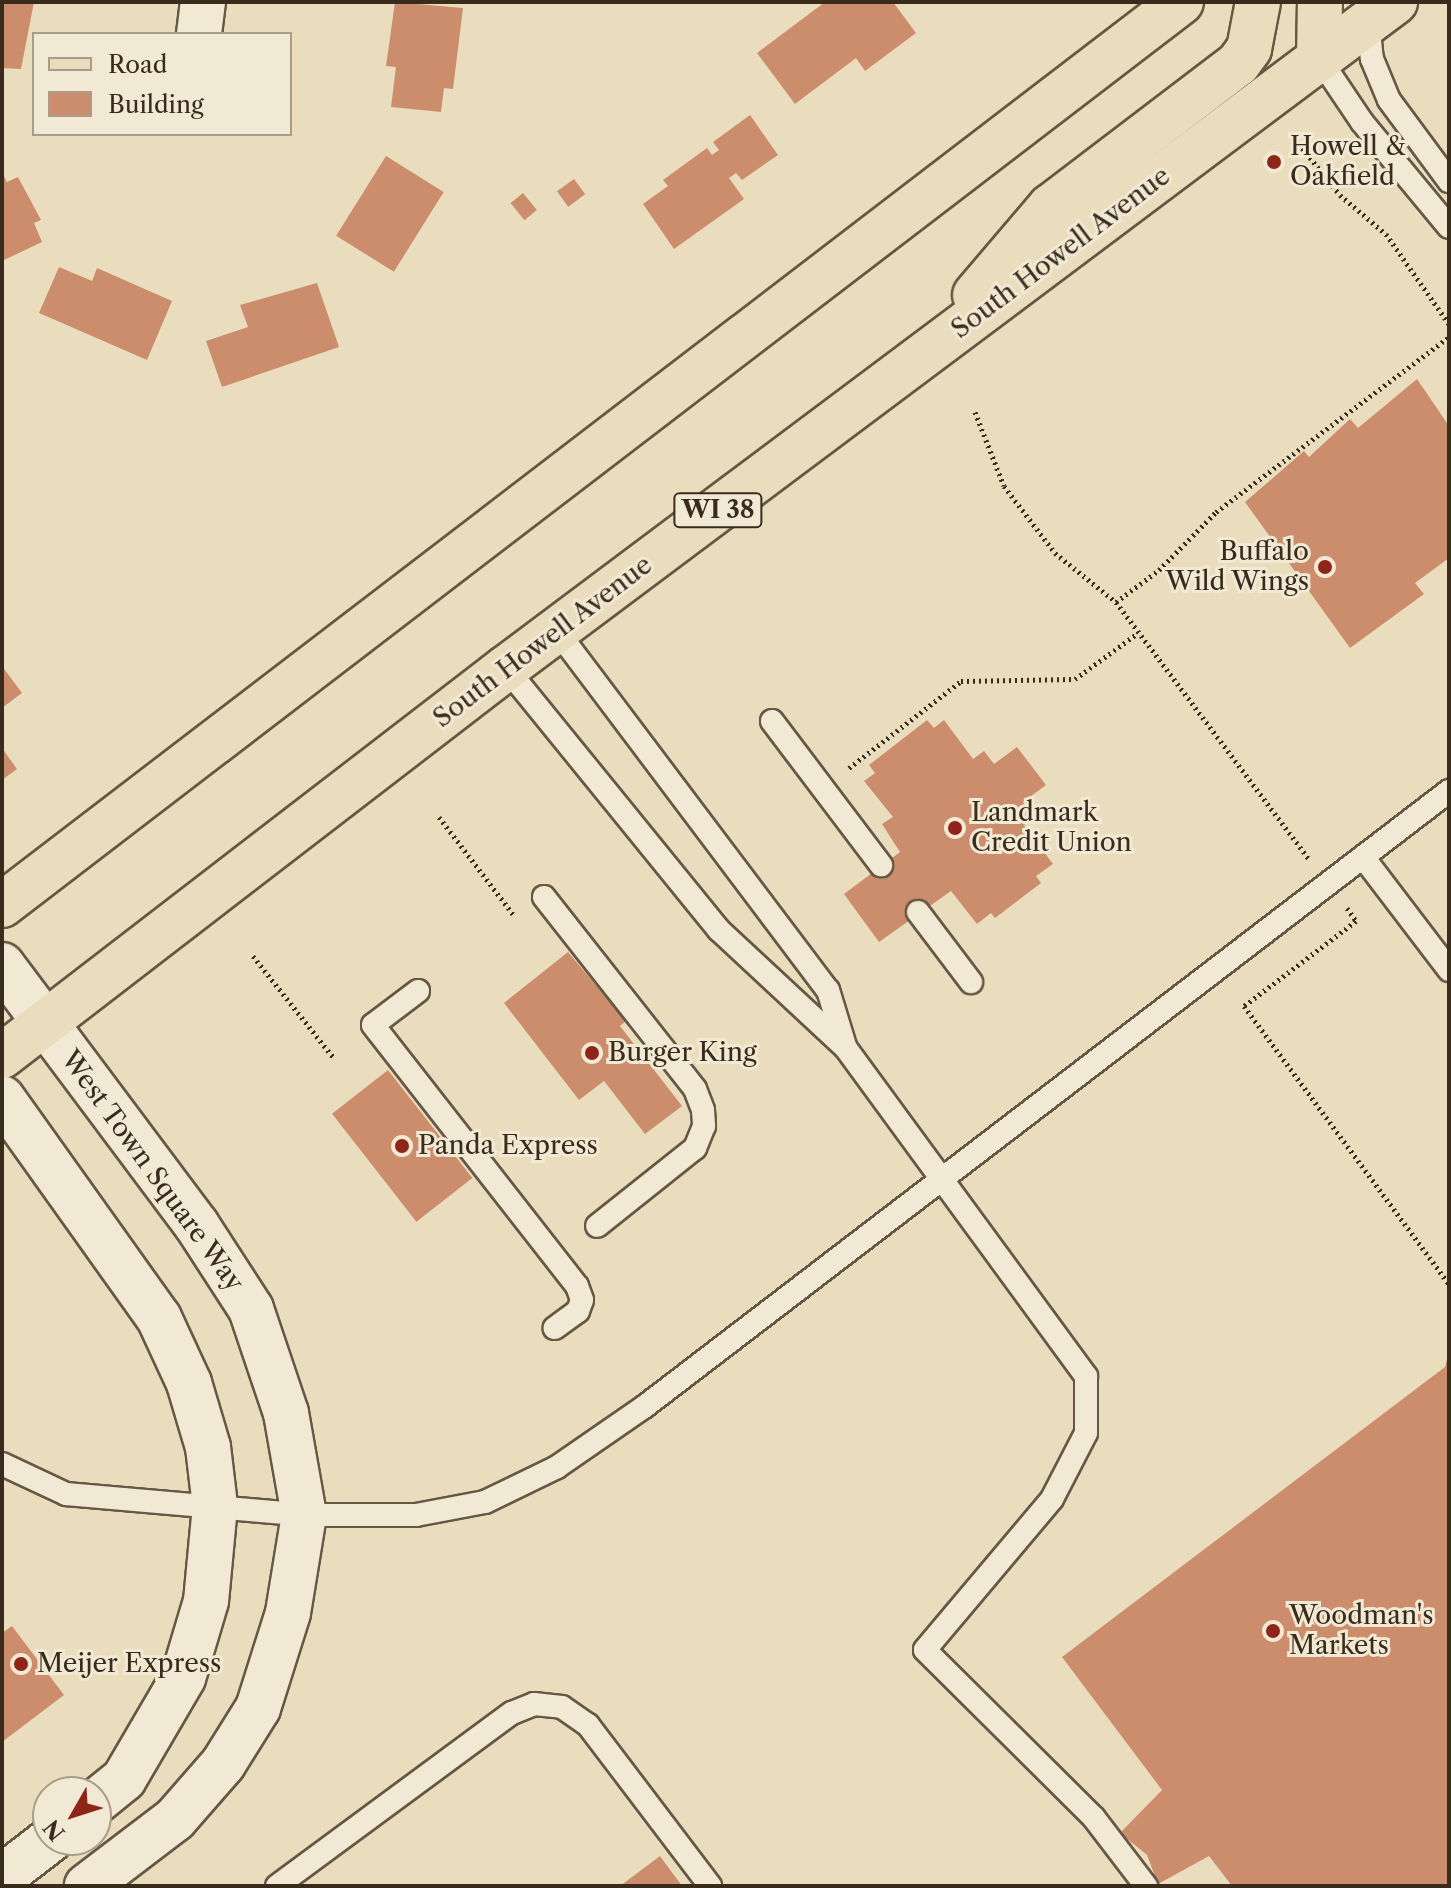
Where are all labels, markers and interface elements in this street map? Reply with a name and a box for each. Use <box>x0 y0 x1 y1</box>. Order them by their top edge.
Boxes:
legend <box>32 32 292 136</box>
text: Road <box>108 50 167 79</box>
text: Building <box>108 90 204 119</box>
place label: Howell & Oakfield <box>1290 131 1406 192</box>
marker: Howell & Oakfield <box>1265 153 1283 171</box>
street label: South Howell Avenue <box>945 160 1177 346</box>
road number: WI 38 <box>672 490 764 530</box>
place label: Buffalo Wild Wings <box>1164 536 1309 598</box>
street label: South Howell Avenue <box>427 549 659 735</box>
marker: Buffalo Wild Wings <box>1316 558 1334 576</box>
place label: Landmark Credit Union <box>971 797 1132 858</box>
marker: Landmark Credit Union <box>946 819 964 837</box>
place label: Burger King <box>608 1037 757 1069</box>
street label: West Town Square Way <box>54 1044 250 1298</box>
marker: Burger King <box>583 1044 601 1062</box>
place label: Panda Express <box>418 1130 598 1162</box>
marker: Panda Express <box>393 1137 411 1155</box>
place label: Woodman's Markets <box>1289 1600 1434 1662</box>
marker: Woodman's Markets <box>1264 1622 1282 1640</box>
place label: Meijer Express <box>37 1648 222 1680</box>
marker: Meijer Express <box>12 1655 30 1673</box>
north arrow <box>32 1776 112 1856</box>
text: N <box>38 1814 71 1846</box>

